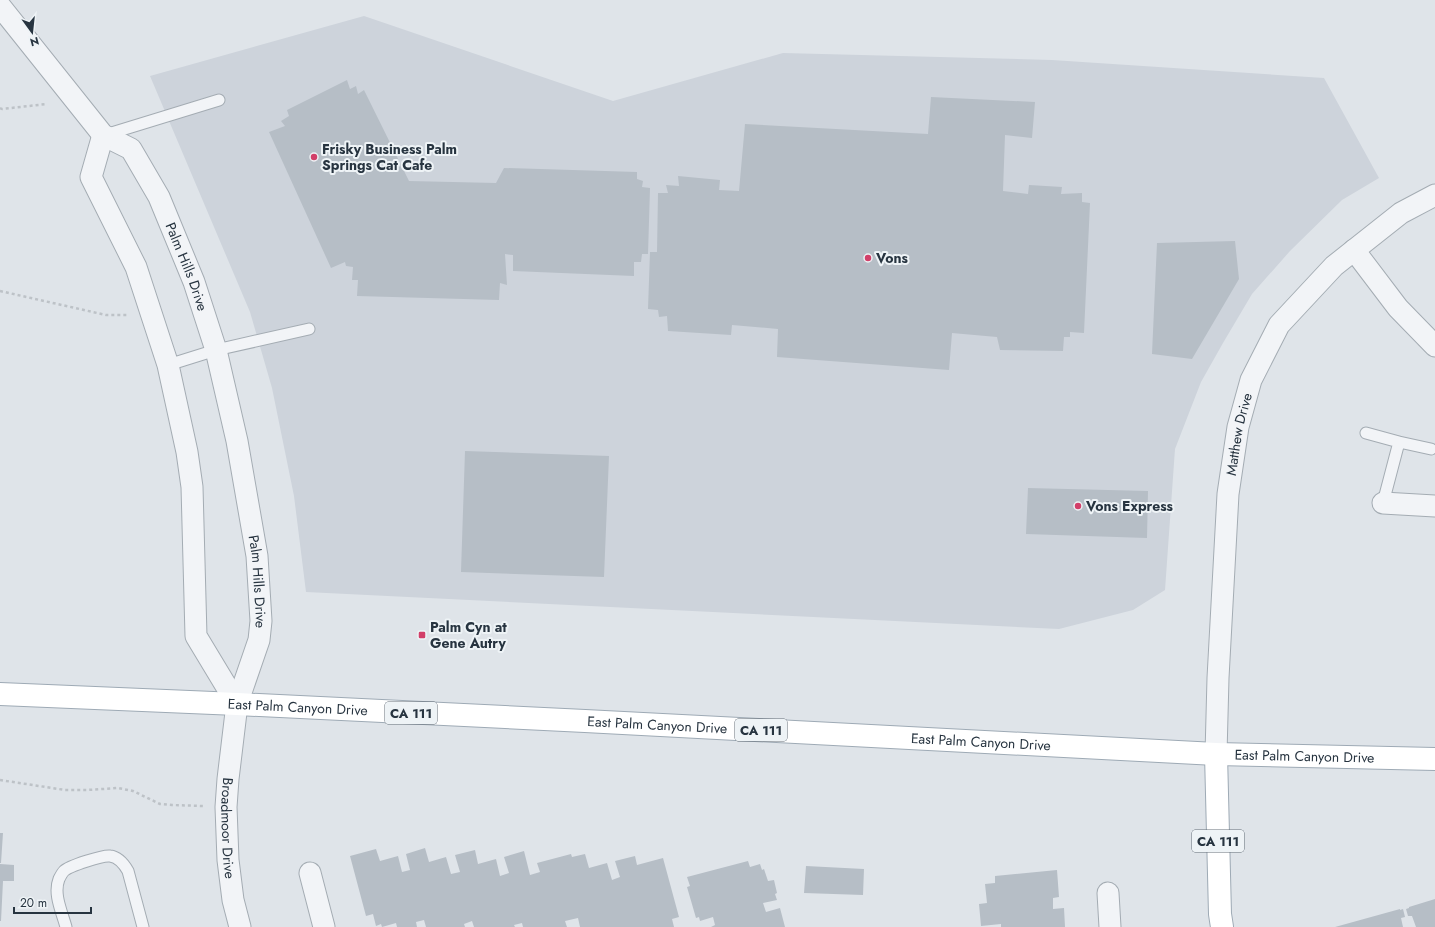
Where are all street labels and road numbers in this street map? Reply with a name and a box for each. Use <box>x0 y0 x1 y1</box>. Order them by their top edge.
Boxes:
street label: Palm Hills Drive <box>161 219 213 314</box>
street label: Matthew Drive <box>1221 391 1257 477</box>
street label: Palm Hills Drive <box>244 533 271 629</box>
street label: East Palm Canyon Drive <box>227 694 368 720</box>
road number: CA 111 <box>385 702 437 724</box>
street label: East Palm Canyon Drive <box>587 711 728 738</box>
road number: CA 111 <box>735 719 787 741</box>
street label: East Palm Canyon Drive <box>910 728 1051 755</box>
street label: East Palm Canyon Drive <box>1234 744 1375 768</box>
street label: Broadmoor Drive <box>216 777 240 880</box>
road number: CA 111 <box>1192 830 1244 852</box>

